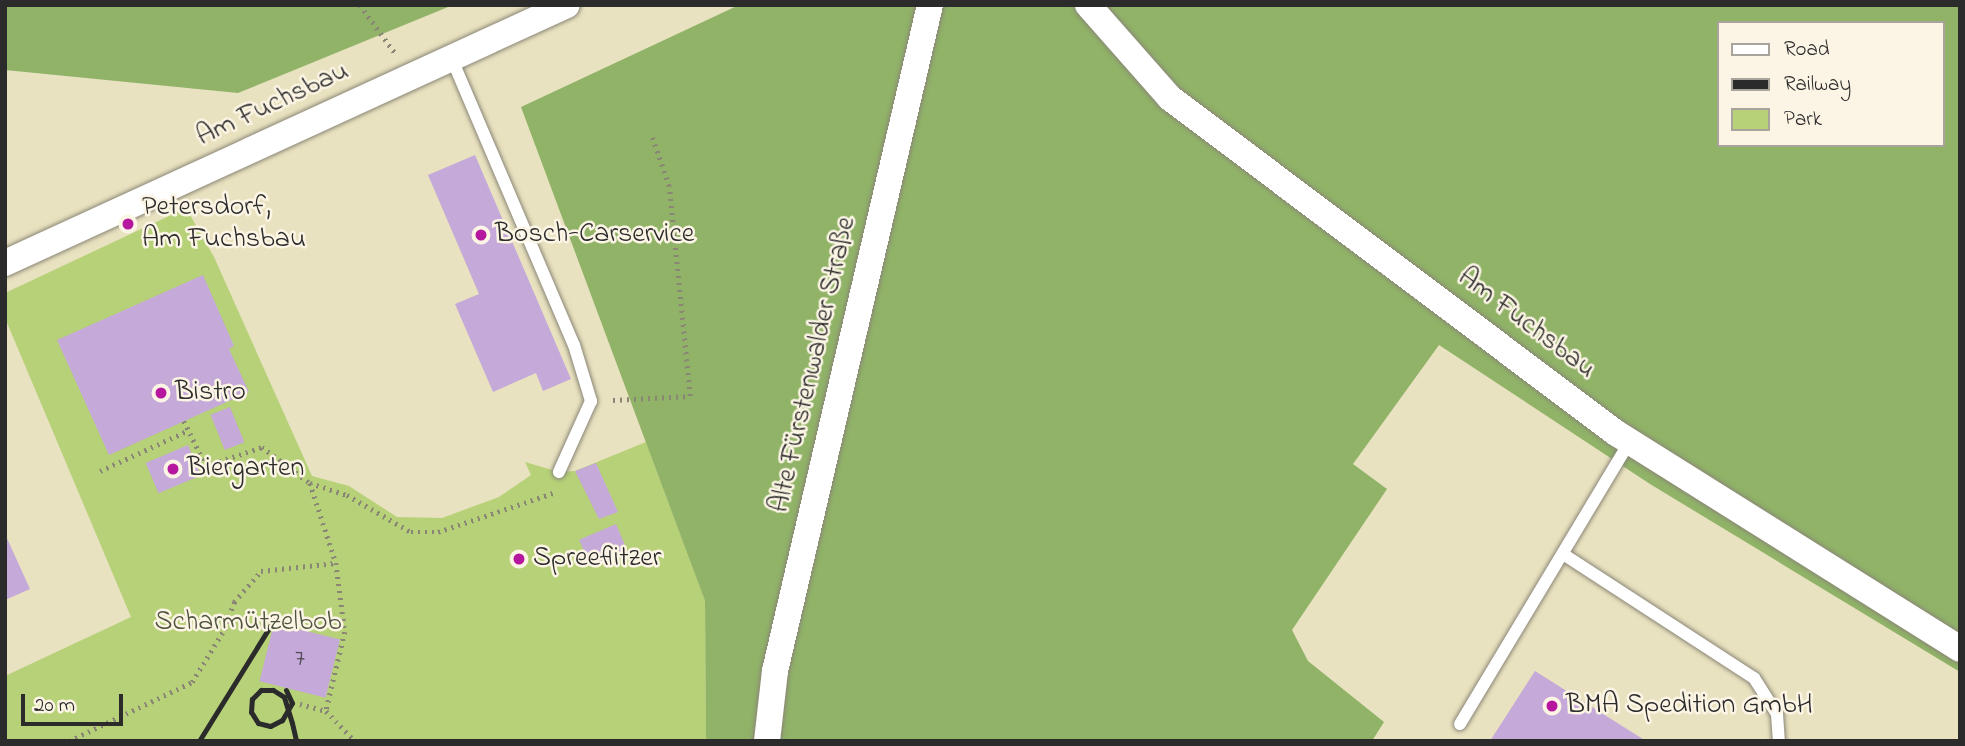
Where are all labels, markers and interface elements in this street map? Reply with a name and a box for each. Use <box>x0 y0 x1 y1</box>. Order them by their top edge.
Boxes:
legend <box>1716 21 1944 147</box>
text: Road <box>1784 35 1830 65</box>
street label: Am Fuchsbau <box>192 55 354 155</box>
text: Railway <box>1784 70 1851 100</box>
text: Park <box>1784 105 1822 135</box>
place label: Petersdorf, Am Fuchsbau <box>142 191 306 257</box>
street label: Alte Fürstenwalder Straße <box>764 214 864 516</box>
marker: Petersdorf, Am Fuchsbau <box>120 216 136 232</box>
place label: Bosch-Carservice <box>495 218 694 252</box>
marker: Bosch-Carservice <box>473 227 489 243</box>
street label: Am Fuchsbau <box>1450 261 1602 387</box>
place label: Bistro <box>175 376 246 410</box>
marker: Bistro <box>153 385 169 401</box>
place label: Biergarten <box>187 452 304 486</box>
marker: Biergarten <box>165 461 181 477</box>
place label: Spreeflitzer <box>533 542 661 576</box>
marker: Spreeflitzer <box>511 551 527 567</box>
park label: Scharmützelbob <box>155 606 341 640</box>
house number: 7 <box>295 646 305 674</box>
scale bar <box>24 680 126 724</box>
place label: BMA Spedition GmbH <box>1566 689 1813 723</box>
text: 20 m <box>34 691 75 721</box>
marker: BMA Spedition GmbH <box>1544 698 1560 714</box>

